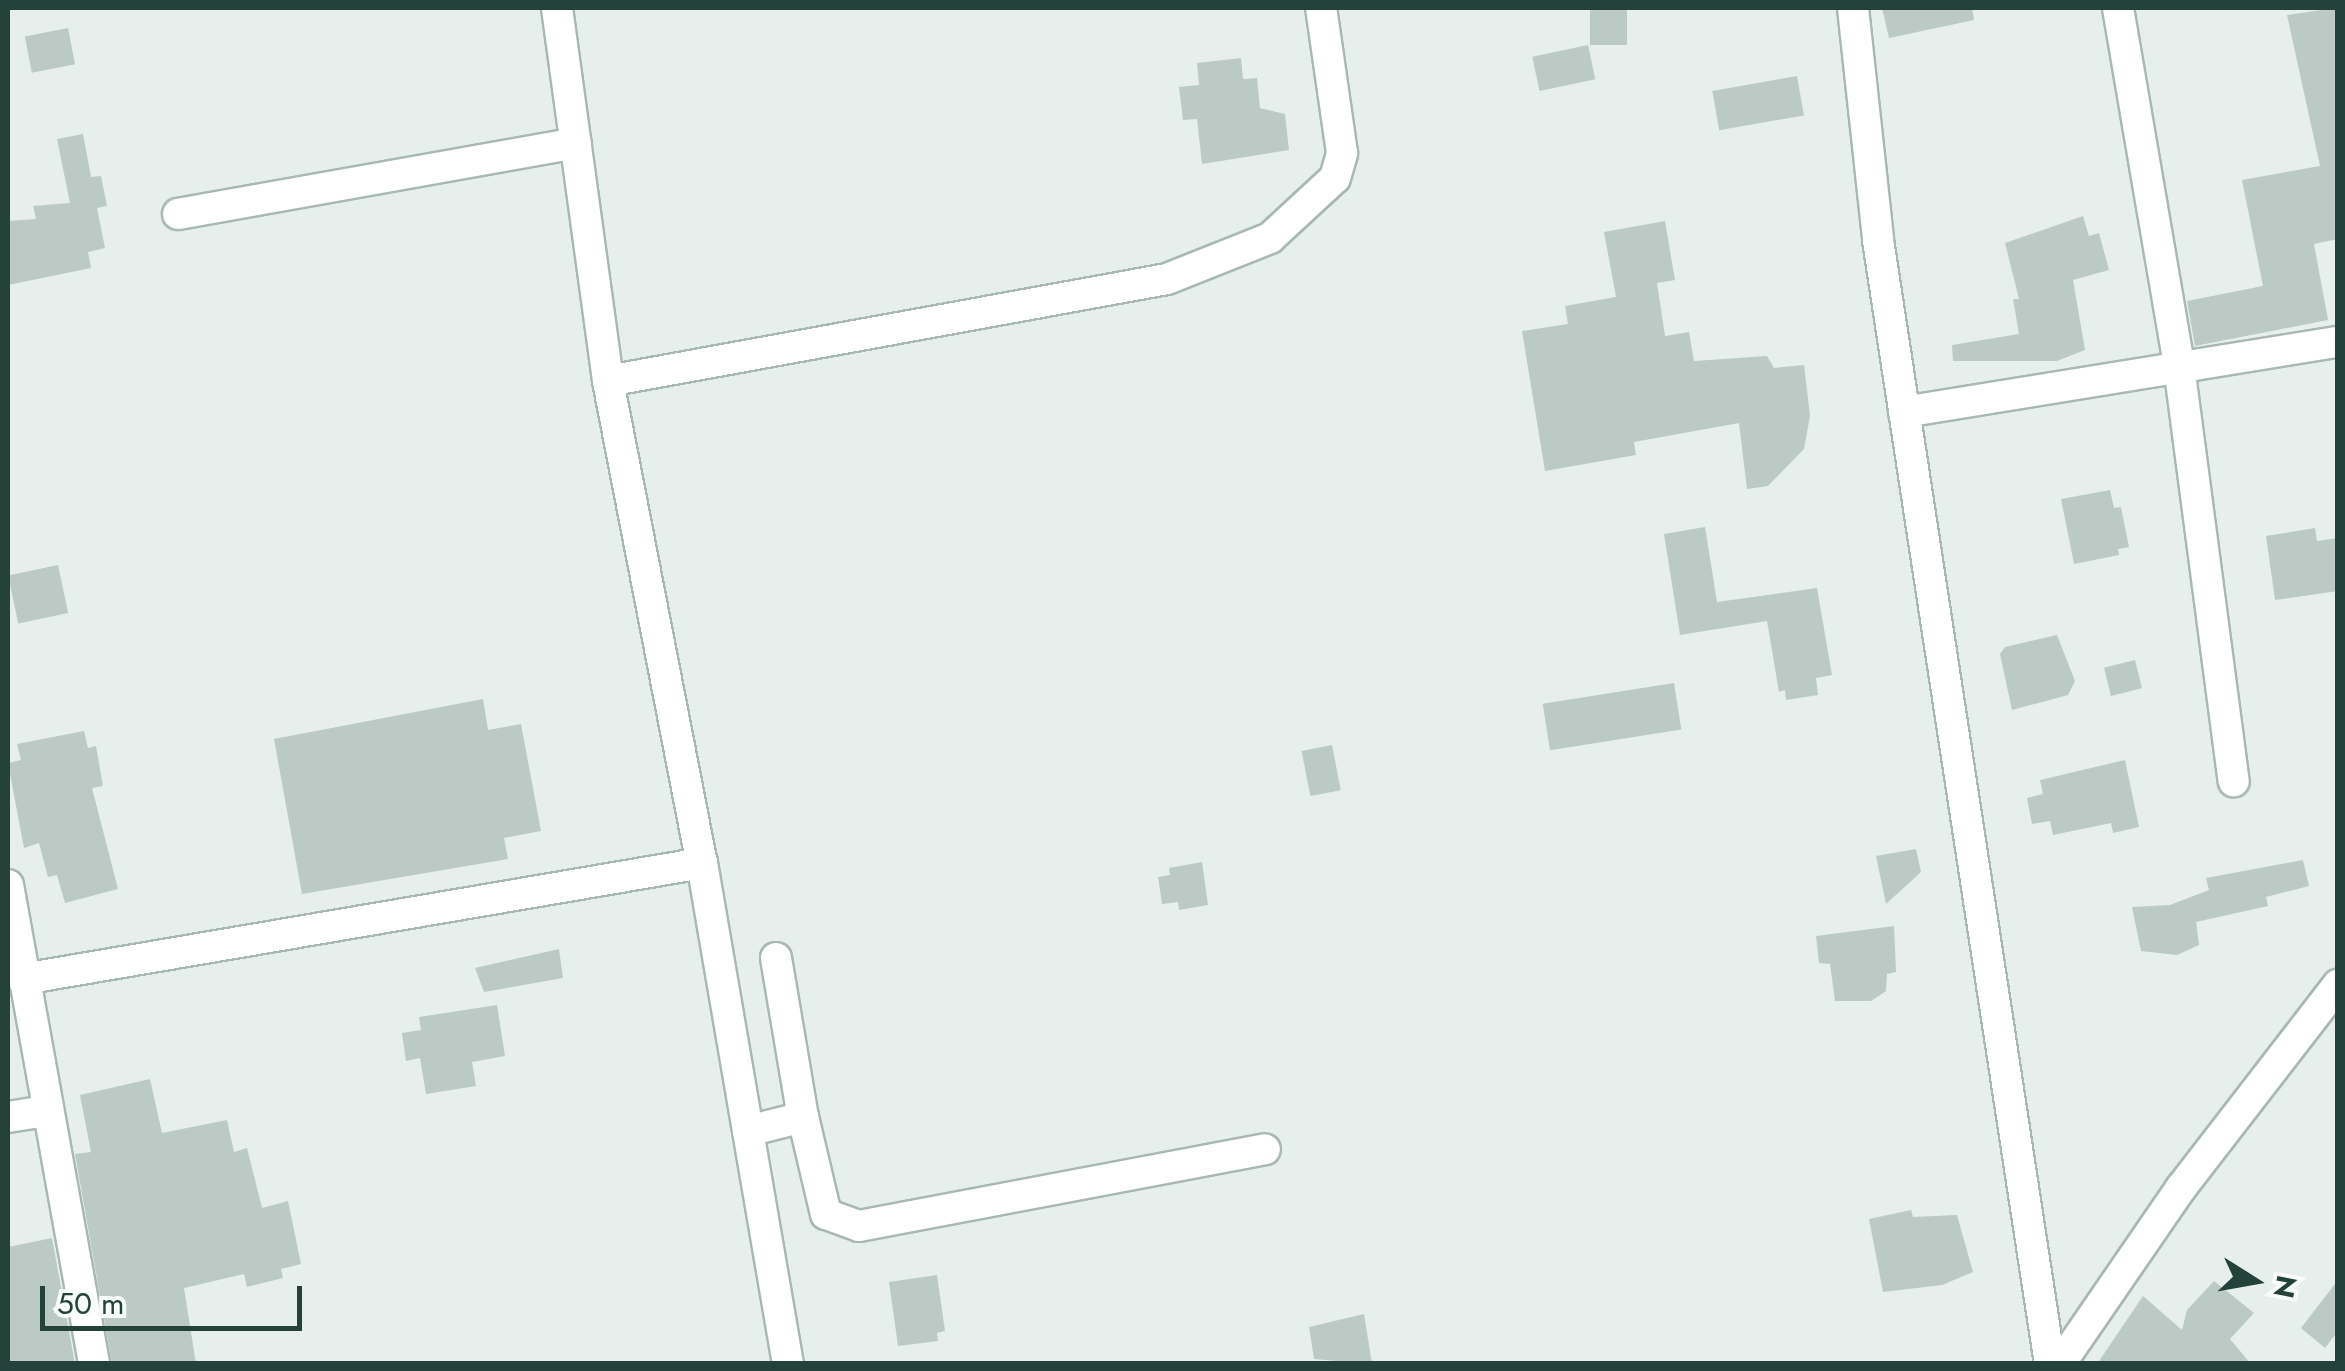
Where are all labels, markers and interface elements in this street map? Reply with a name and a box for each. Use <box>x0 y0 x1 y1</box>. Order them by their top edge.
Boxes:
north arrow <box>2205 1231 2305 1331</box>
scale bar <box>45 1266 308 1328</box>
text: N <box>2263 1272 2307 1302</box>
text: 50 m <box>57 1282 124 1325</box>

